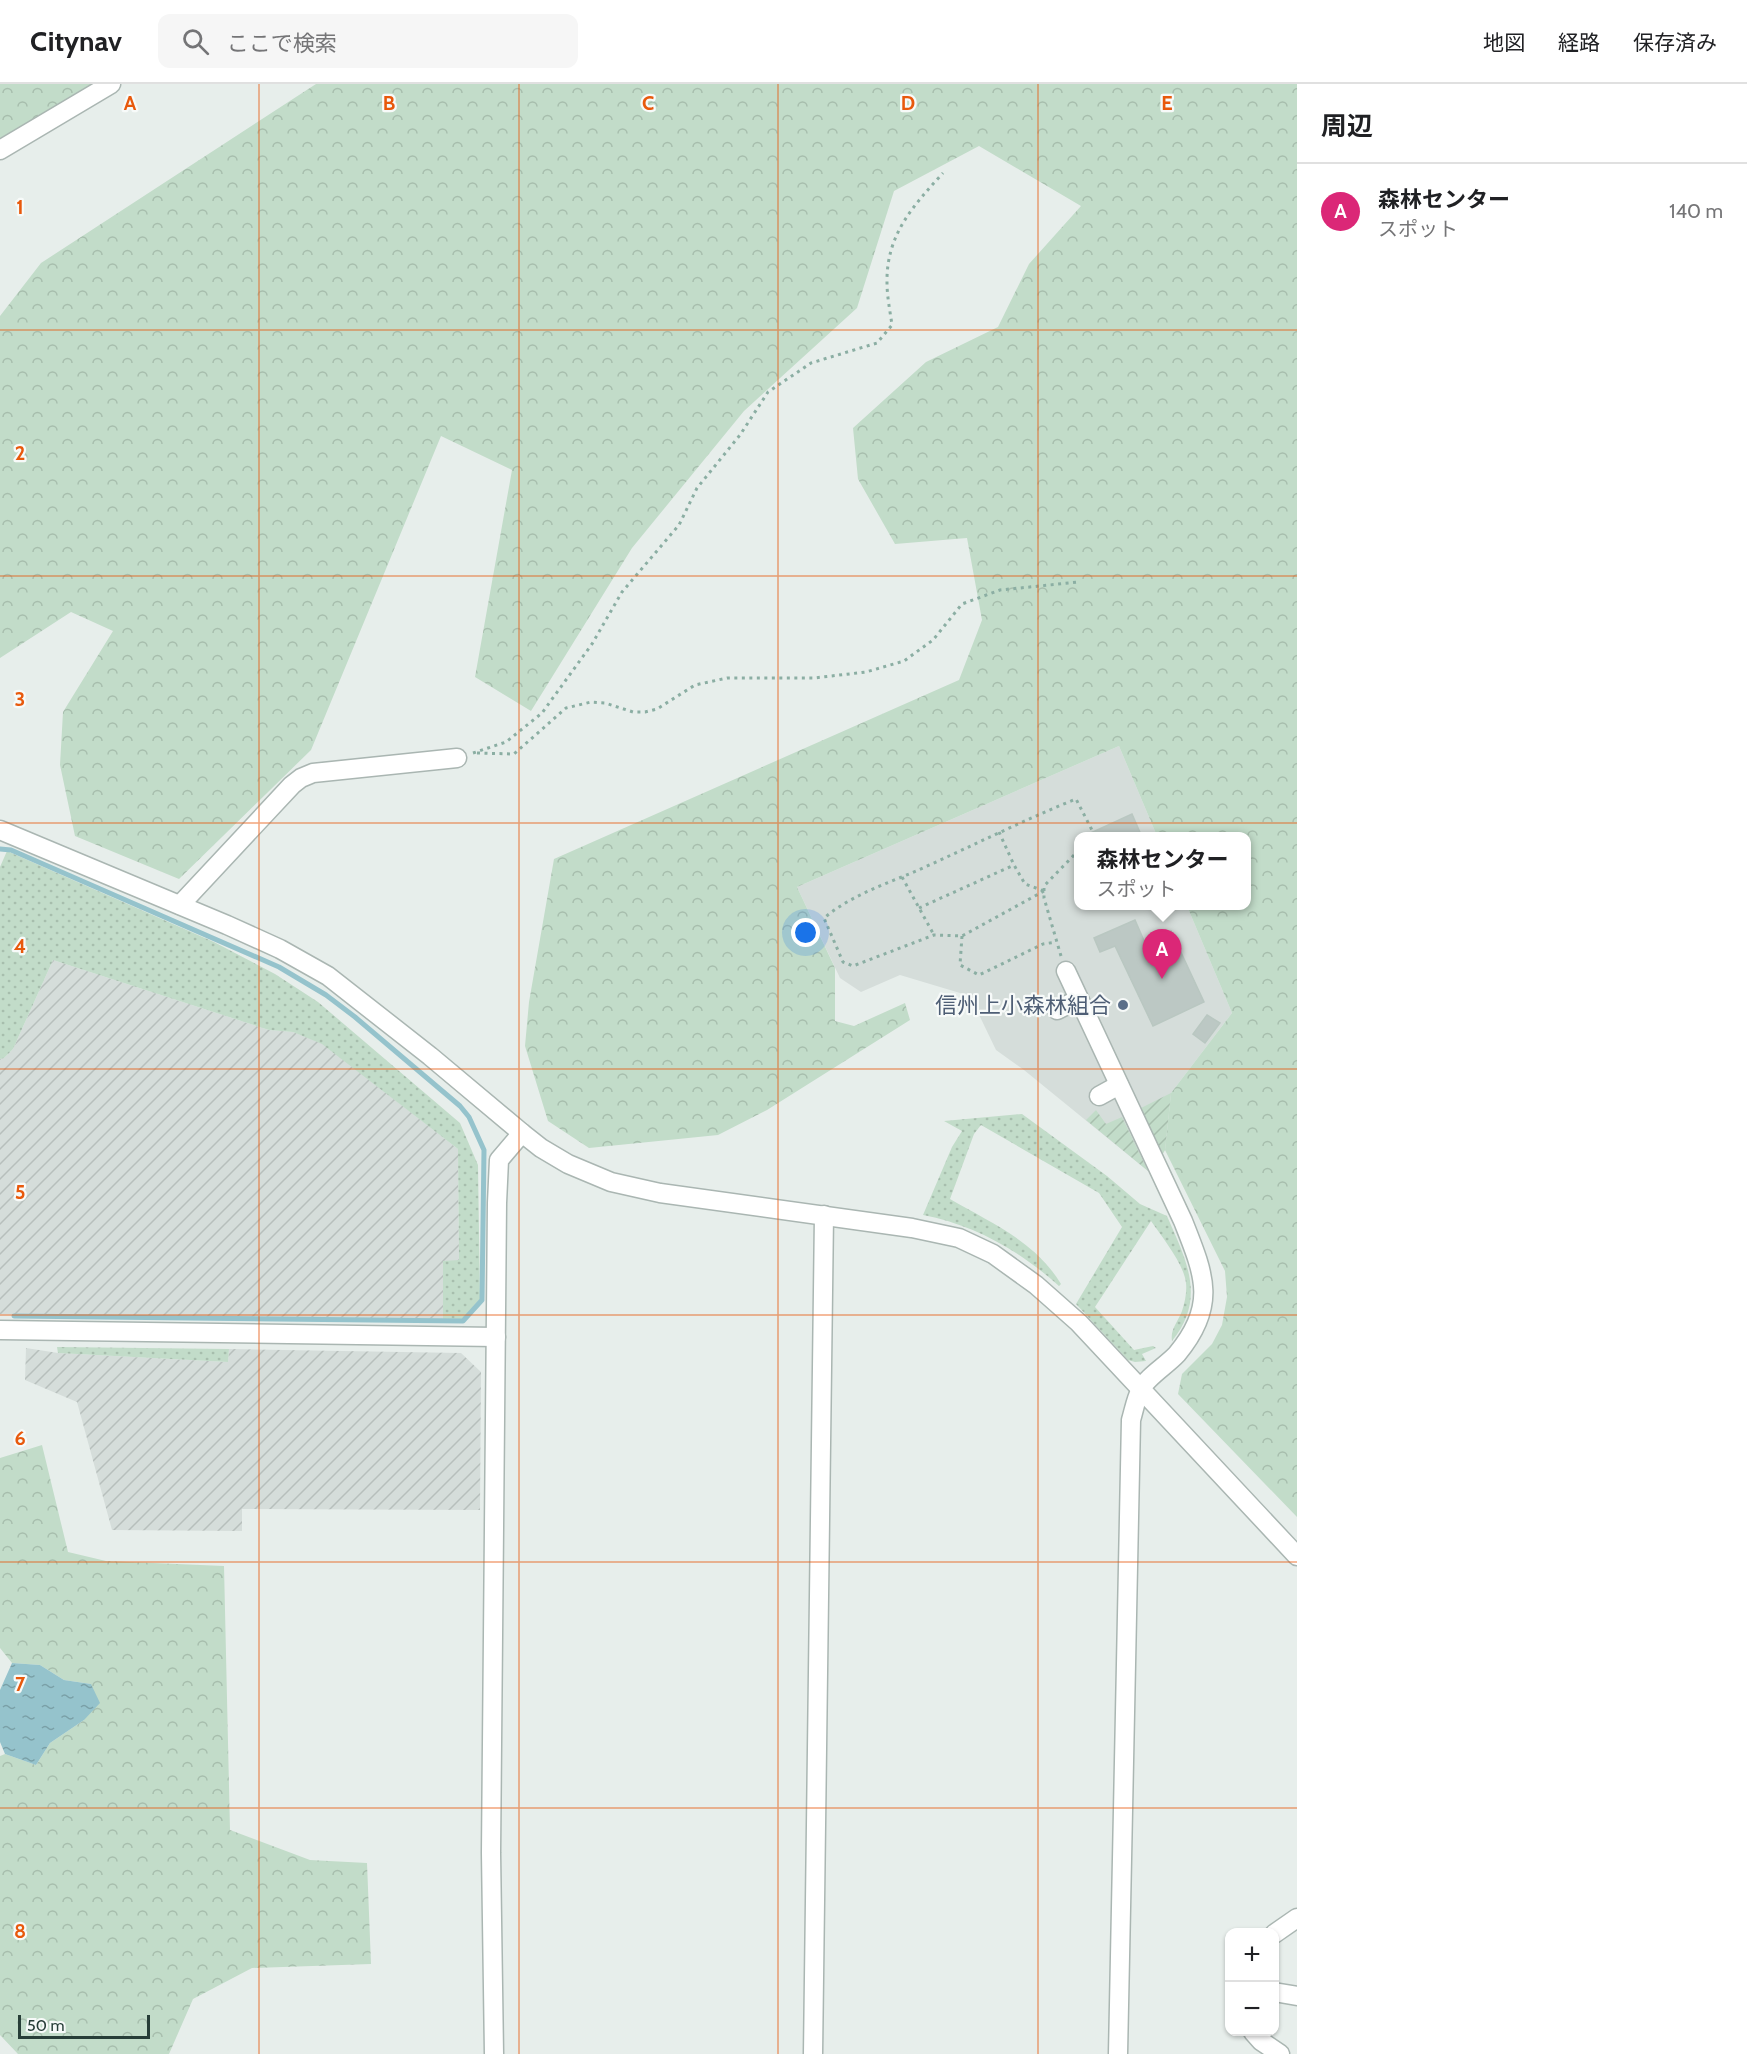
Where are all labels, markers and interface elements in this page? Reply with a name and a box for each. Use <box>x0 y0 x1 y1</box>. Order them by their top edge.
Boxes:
search box <box>158 14 578 68</box>
text: Citynav <box>30 24 122 58</box>
icon: search <box>179 25 212 58</box>
text: ここで検索 <box>227 30 337 57</box>
text: 地図 <box>1483 30 1525 55</box>
text: 経路 <box>1558 30 1600 55</box>
text: 保存済み <box>1633 30 1717 55</box>
text: A <box>124 91 137 115</box>
text: B <box>383 91 395 115</box>
text: C <box>642 91 654 115</box>
text: D <box>901 91 915 115</box>
text: E <box>1161 91 1173 115</box>
text: 周辺 <box>1321 110 1373 142</box>
text: 森林センター <box>1378 186 1510 213</box>
text: 1 <box>16 195 24 219</box>
text: A <box>1334 199 1347 223</box>
text: 140 m <box>1669 199 1723 223</box>
text: スポット <box>1378 217 1458 241</box>
text: 2 <box>15 441 25 465</box>
text: 3 <box>15 687 25 711</box>
popup <box>1074 832 1251 910</box>
text: 森林センター <box>1096 846 1229 873</box>
text: スポット <box>1096 877 1176 901</box>
your location <box>791 918 820 947</box>
pin: A <box>1142 930 1182 979</box>
text: 4 <box>14 934 26 958</box>
place label: 信州上小森林組合 <box>935 992 1111 1019</box>
marker: 信州上小森林組合 <box>1116 998 1130 1012</box>
text: 5 <box>15 1180 25 1204</box>
text: 6 <box>14 1426 26 1450</box>
text: 7 <box>15 1672 26 1696</box>
text: 8 <box>14 1919 26 1943</box>
map controls <box>1225 1928 1279 2036</box>
button: + <box>1225 1928 1279 1982</box>
button: − <box>1225 1982 1279 2036</box>
scale bar <box>18 2012 150 2040</box>
text: 50 m <box>27 2016 64 2035</box>

